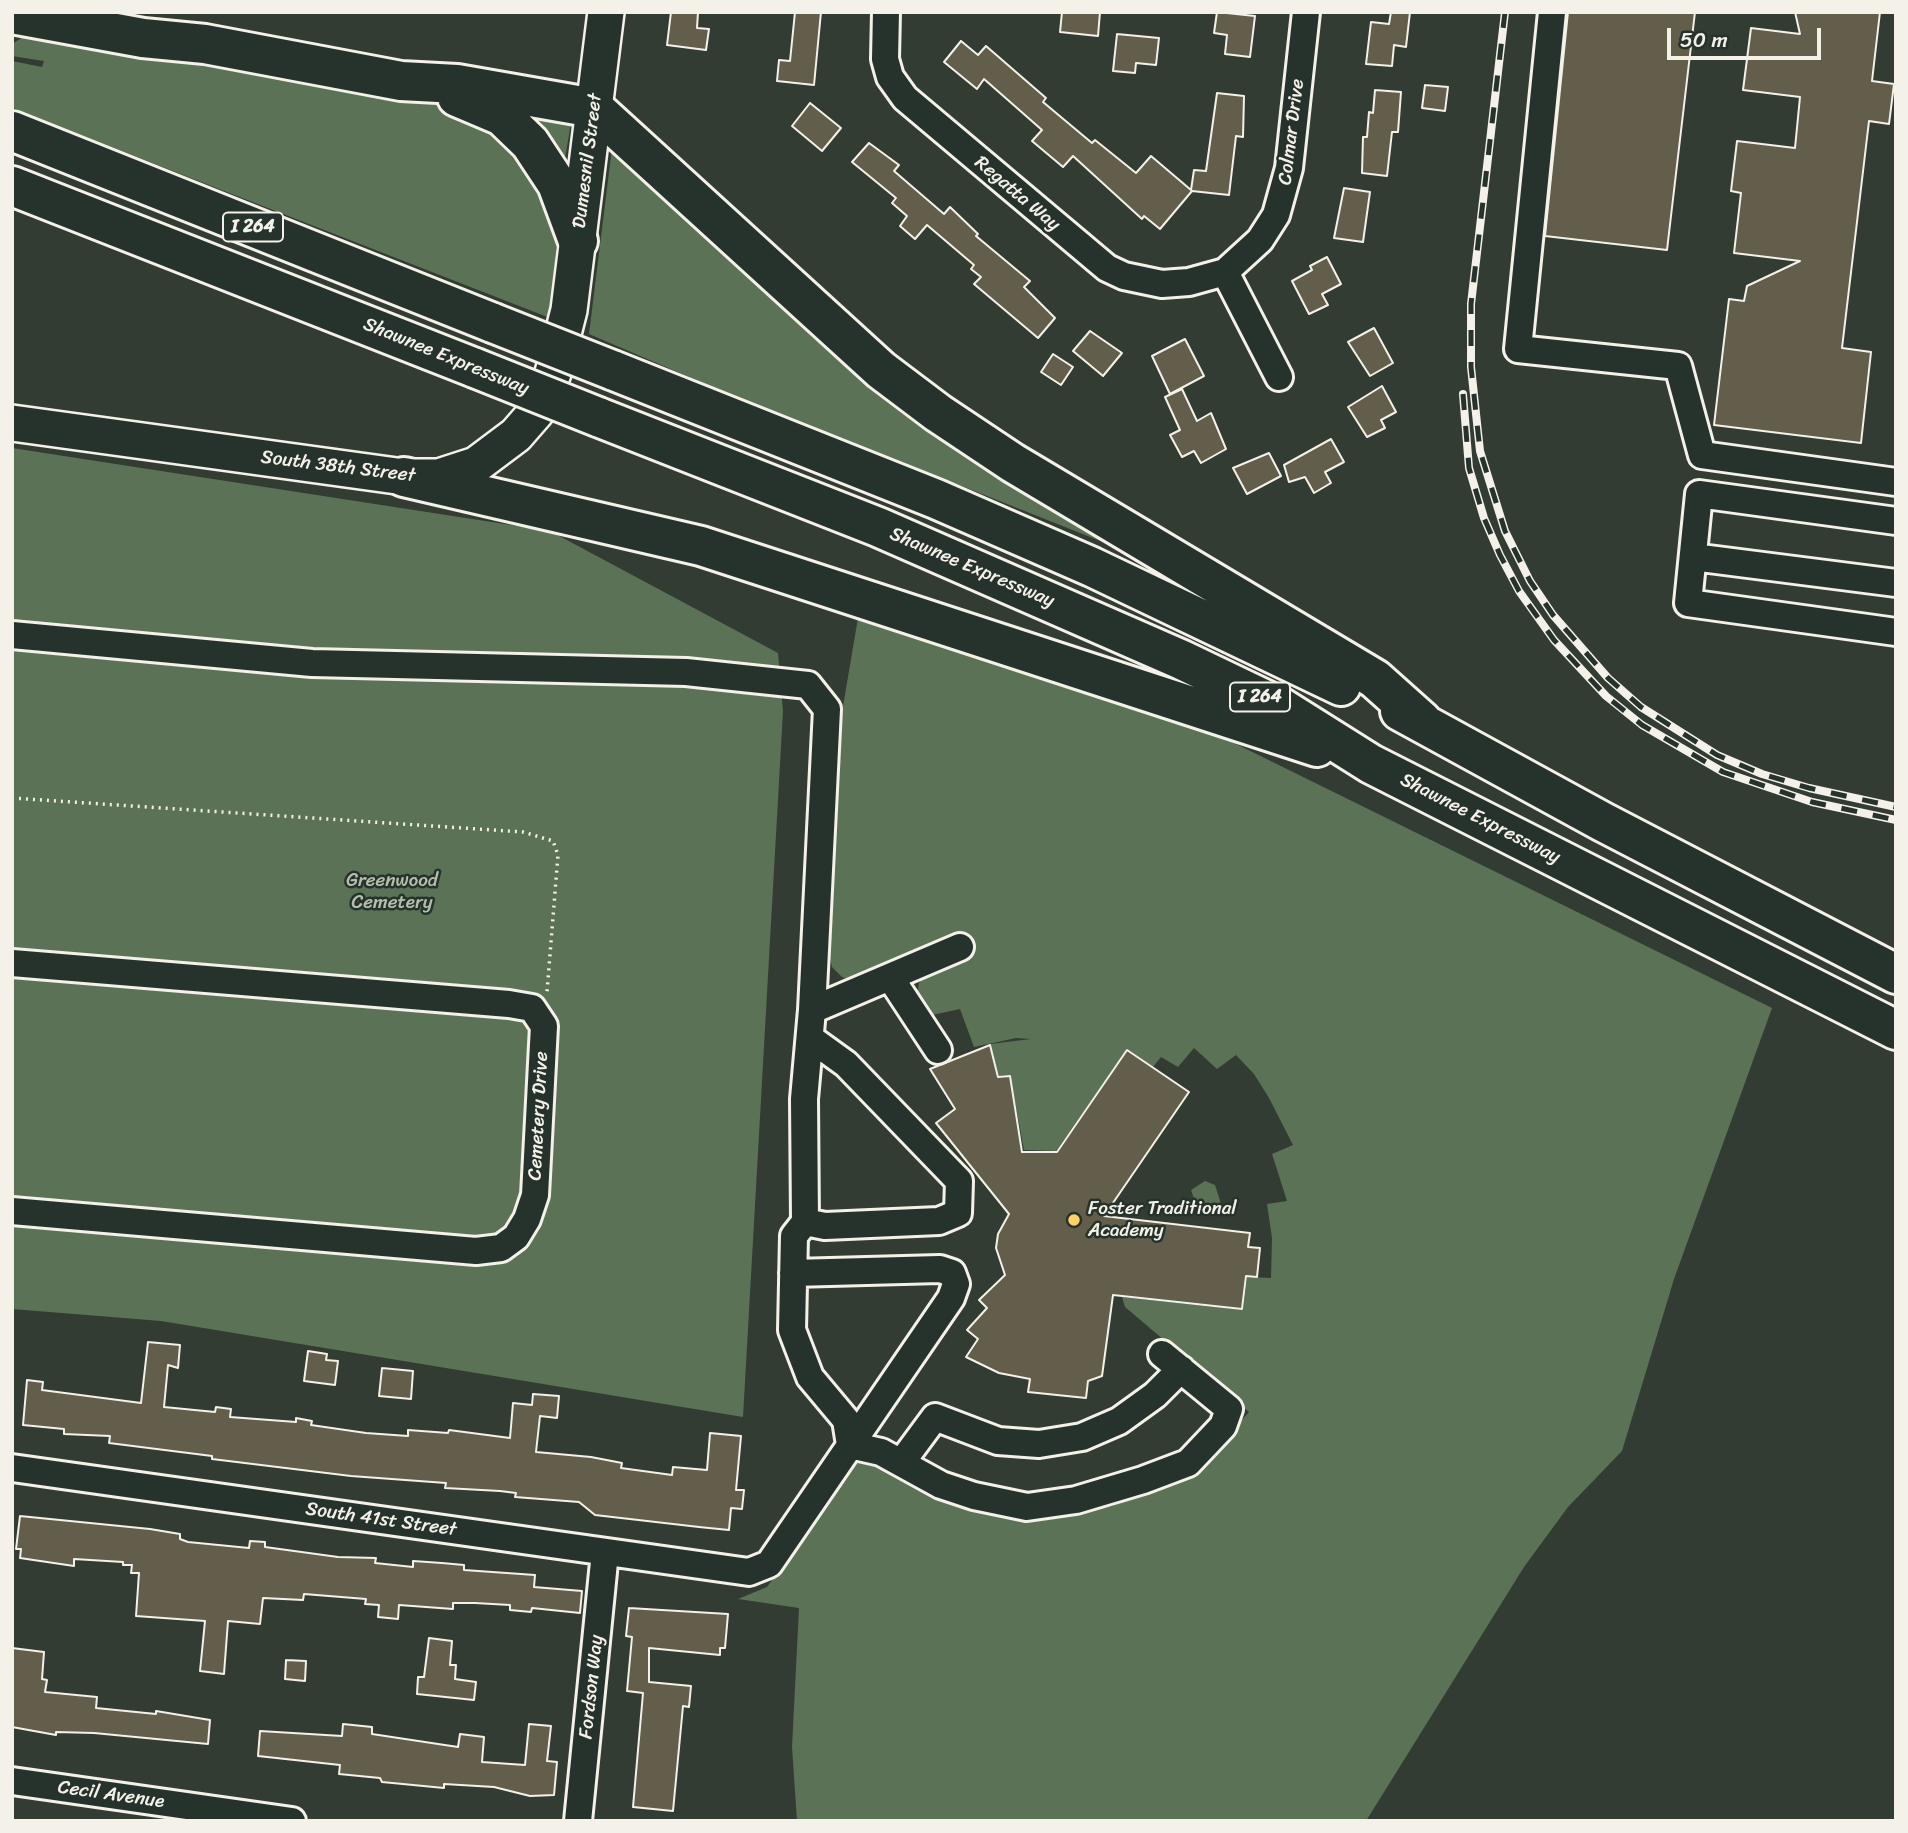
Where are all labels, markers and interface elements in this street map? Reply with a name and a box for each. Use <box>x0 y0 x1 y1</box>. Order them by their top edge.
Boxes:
scale bar <box>1670 14 1824 58</box>
text: 50 m <box>1680 21 1728 59</box>
street label: Colmar Drive <box>1274 78 1310 186</box>
street label: Dumesnil Street <box>568 92 608 230</box>
street label: Regatta Way <box>970 152 1064 236</box>
road number: I 264 <box>223 212 283 242</box>
street label: Shawnee Expressway <box>360 313 532 401</box>
street label: South 38th Street <box>260 446 416 488</box>
street label: Shawnee Expressway <box>886 523 1058 613</box>
road number: I 264 <box>1230 682 1290 712</box>
street label: Shawnee Expressway <box>1396 769 1564 869</box>
park label: Greenwood Cemetery <box>346 870 438 914</box>
street label: Cemetery Drive <box>524 1051 554 1181</box>
place label: Foster Traditional Academy <box>1088 1198 1237 1242</box>
marker: Foster Traditional Academy <box>1066 1212 1082 1228</box>
street label: South 41st Street <box>304 1498 458 1542</box>
street label: Fordson Way <box>575 1634 609 1740</box>
street label: Cecil Avenue <box>56 1776 166 1814</box>

